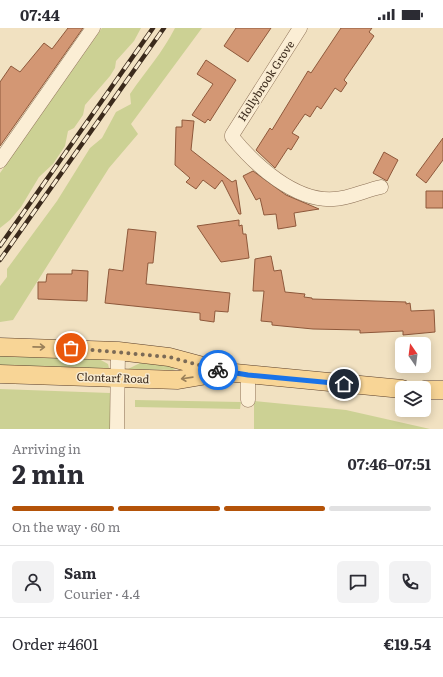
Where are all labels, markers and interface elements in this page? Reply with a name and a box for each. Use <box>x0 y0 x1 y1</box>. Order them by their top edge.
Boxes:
text: 07:44 <box>20 3 60 26</box>
street label: Hollybrook Grove <box>233 37 297 124</box>
pin <box>54 331 88 365</box>
icon: bag <box>60 337 82 359</box>
north arrow <box>395 337 431 373</box>
map controls <box>395 337 431 417</box>
one-way arrow <box>32 343 45 351</box>
courier <box>198 350 238 390</box>
icon: bike <box>207 359 229 381</box>
pin <box>327 367 361 401</box>
street label: Clontarf Road <box>76 368 150 386</box>
icon: home <box>333 373 355 395</box>
one-way arrow <box>181 374 194 382</box>
button: layers <box>395 381 431 417</box>
text: Arriving in <box>12 439 81 458</box>
text: 07:46–07:51 <box>348 452 431 475</box>
text: 2 min <box>12 453 85 492</box>
text: On the way · 60 m <box>12 517 120 536</box>
button: person <box>12 561 54 603</box>
text: Sam <box>64 561 97 584</box>
button: chat <box>337 561 379 603</box>
button: phone <box>389 561 431 603</box>
text: Courier · 4.4 <box>64 584 140 603</box>
text: Order #4601 <box>12 632 98 655</box>
text: €19.54 <box>384 632 431 655</box>

